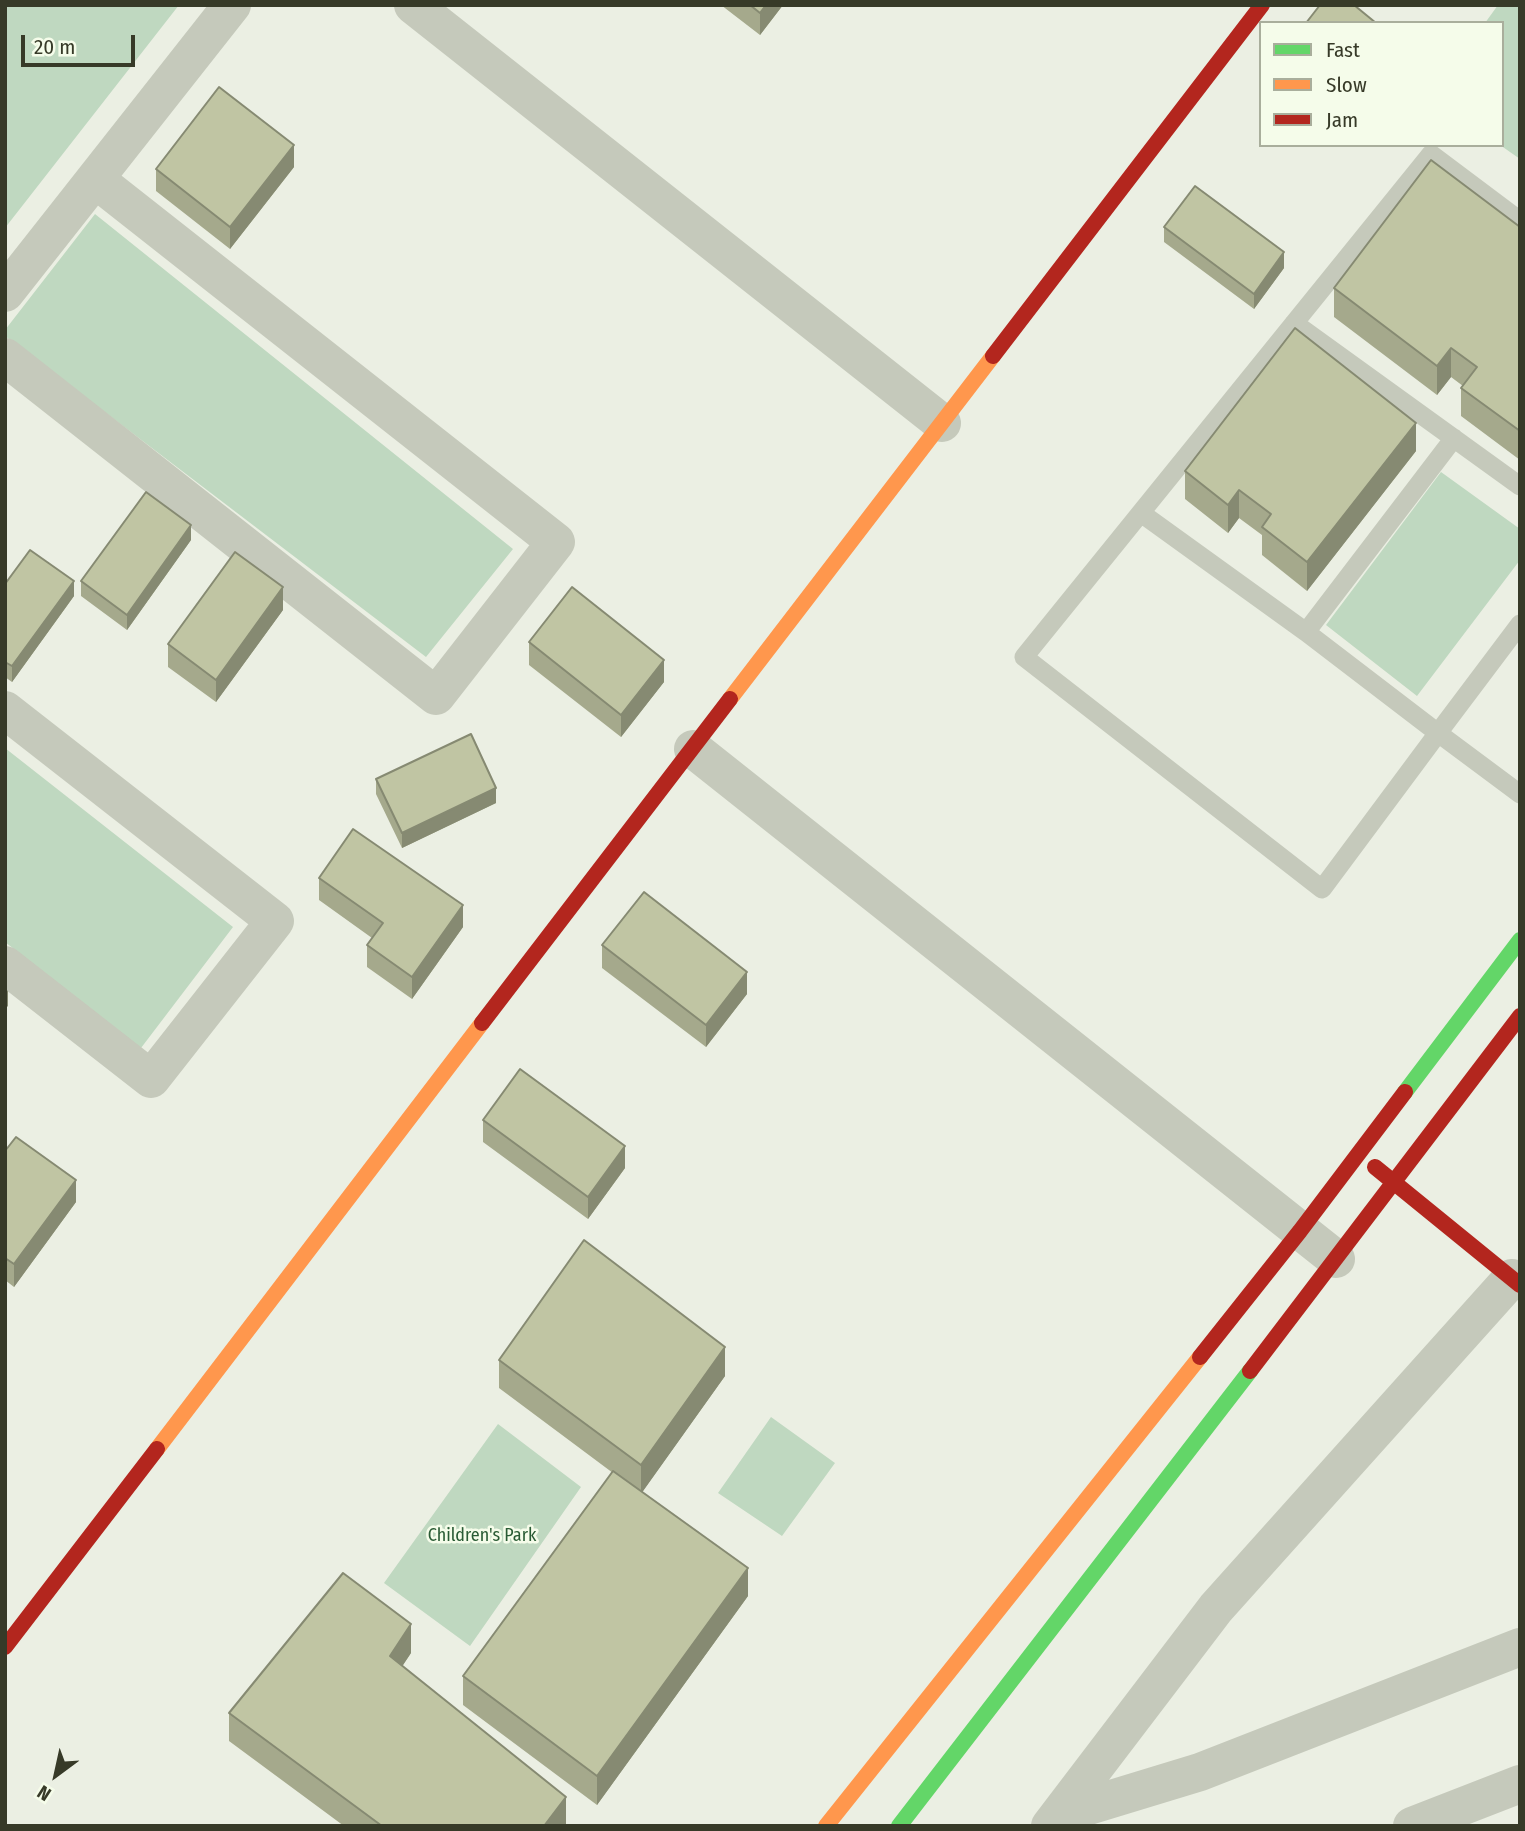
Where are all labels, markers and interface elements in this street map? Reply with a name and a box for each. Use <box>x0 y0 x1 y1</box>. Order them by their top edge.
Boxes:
scale bar <box>24 21 138 65</box>
legend <box>1259 21 1504 147</box>
text: 20 m <box>34 34 75 60</box>
text: Fast <box>1326 37 1360 63</box>
text: Slow <box>1326 72 1367 98</box>
text: Jam <box>1326 107 1358 133</box>
park label: Children's Park <box>428 1525 536 1547</box>
north arrow <box>21 1740 91 1810</box>
text: N <box>33 1780 55 1806</box>

